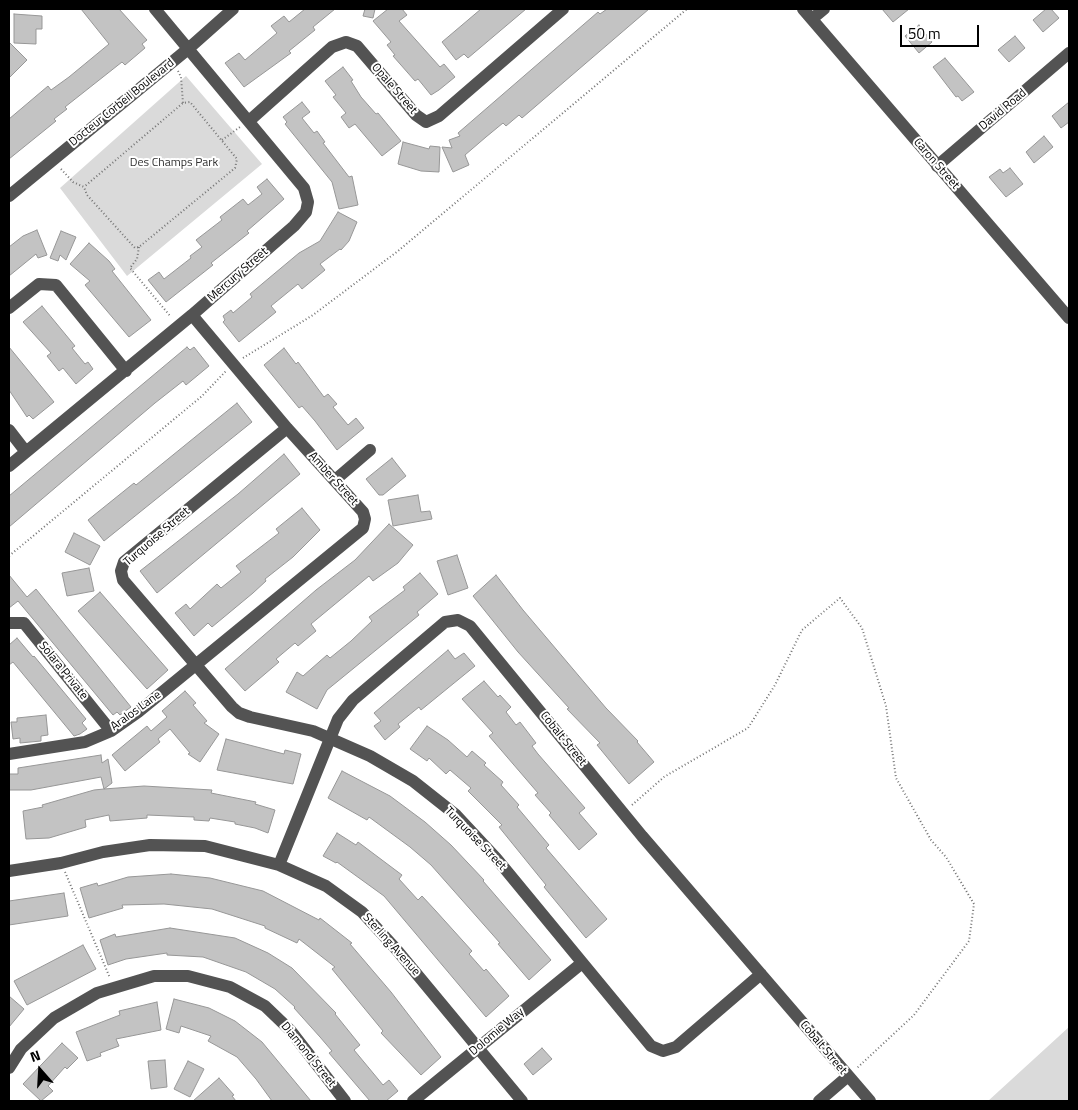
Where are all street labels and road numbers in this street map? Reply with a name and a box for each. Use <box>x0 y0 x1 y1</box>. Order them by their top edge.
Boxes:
street label: Docteur Corbeil Boulevard <box>67 56 177 150</box>
street label: Opale Street <box>368 61 420 117</box>
street label: David Road <box>977 86 1029 134</box>
street label: Caron Street <box>910 136 962 192</box>
street label: Mercury Street <box>205 245 271 305</box>
street label: Amber Street <box>305 449 361 509</box>
street label: Turquoise Street <box>121 505 193 569</box>
street label: Solara Private <box>35 639 91 703</box>
street label: Aralos Lane <box>108 688 164 734</box>
street label: Cobalt Street <box>537 709 589 769</box>
street label: Turquoise Street <box>441 804 509 874</box>
street label: Sterling Avenue <box>359 911 423 979</box>
street label: Dolomie Way <box>467 1005 527 1059</box>
street label: Cobalt Street <box>796 1018 850 1078</box>
street label: Diamond Street <box>278 1020 338 1090</box>

